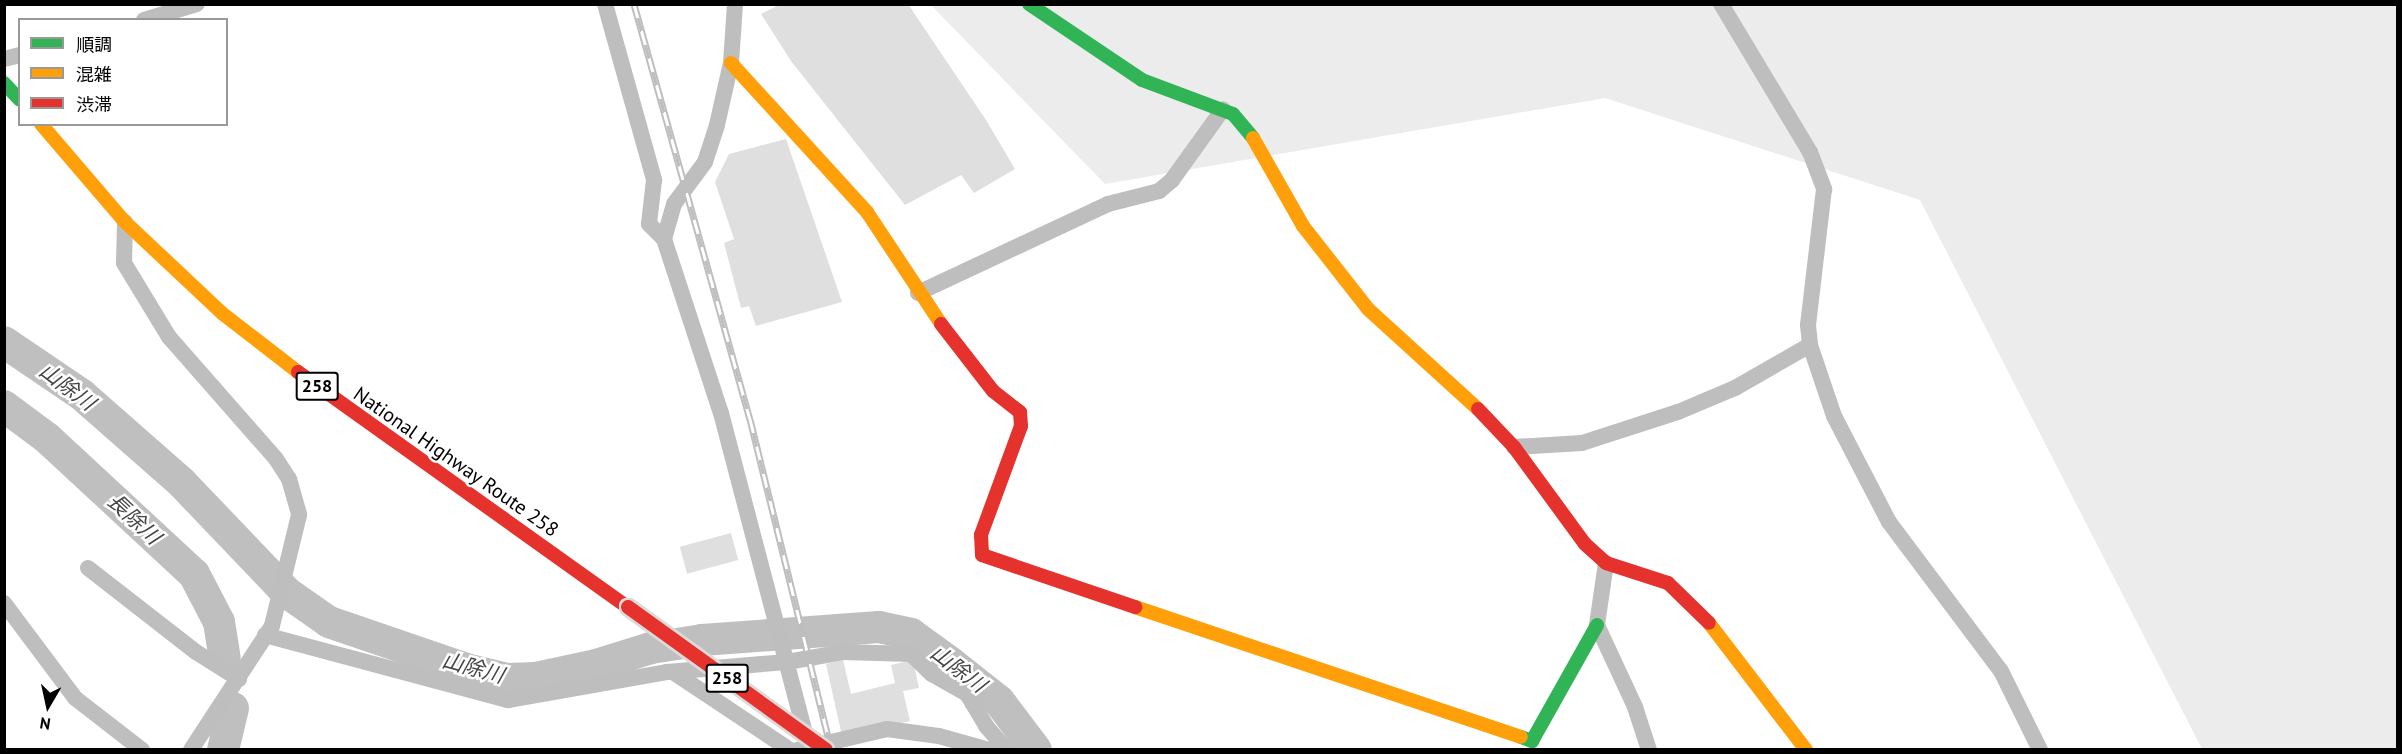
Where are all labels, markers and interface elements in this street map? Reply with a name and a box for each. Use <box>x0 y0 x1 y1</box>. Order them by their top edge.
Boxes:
legend <box>18 18 228 126</box>
text: 順調 <box>76 33 112 56</box>
text: 混雑 <box>76 63 112 86</box>
text: 渋滞 <box>76 93 112 116</box>
water label: 山除川 <box>34 358 100 416</box>
road number: 258 <box>294 371 340 401</box>
street label: National Highway Route 258 <box>349 382 563 542</box>
water label: 長除川 <box>102 488 166 550</box>
water label: 山除川 <box>925 640 991 698</box>
water label: 山除川 <box>439 648 507 688</box>
road number: 258 <box>704 663 750 693</box>
north arrow <box>18 676 78 736</box>
text: N <box>38 713 52 734</box>

